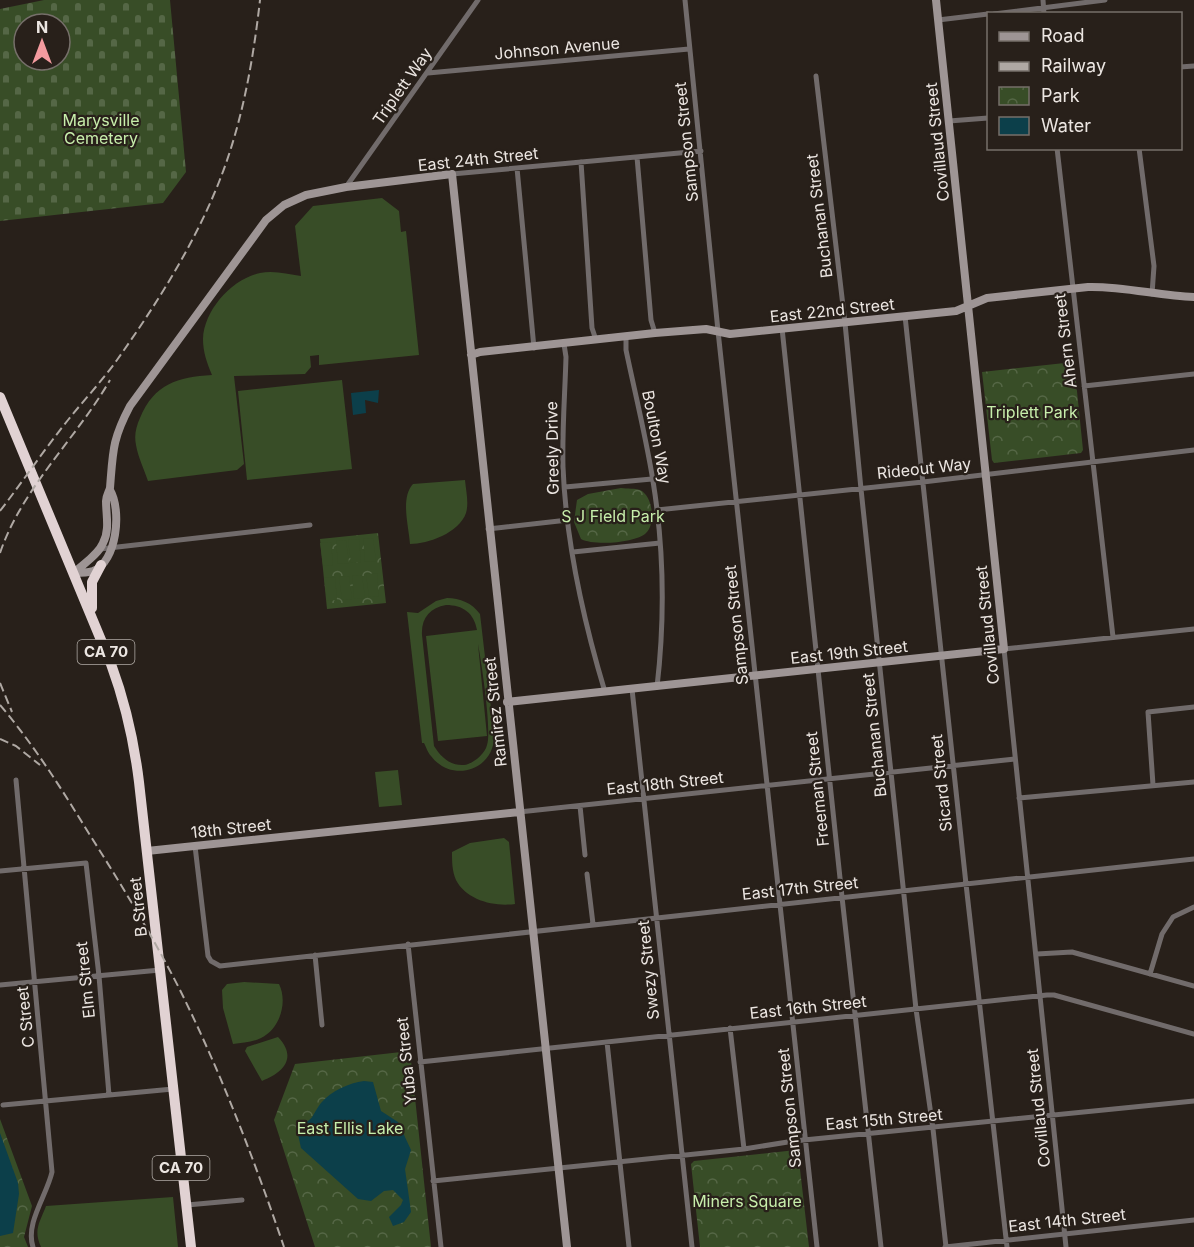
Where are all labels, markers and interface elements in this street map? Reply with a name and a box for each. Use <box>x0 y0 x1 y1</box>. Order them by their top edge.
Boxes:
north arrow <box>12 12 72 72</box>
legend <box>987 12 1182 150</box>
text: N <box>36 17 48 37</box>
text: Road <box>1041 25 1084 46</box>
street label: Johnson Avenue <box>493 33 621 63</box>
street label: Triplett Way <box>368 43 436 129</box>
text: Railway <box>1041 55 1106 76</box>
street label: Sampson Street <box>670 81 702 203</box>
street label: Covillaud Street <box>921 82 953 202</box>
text: Park <box>1041 85 1080 106</box>
park label: Marysville Cemetery <box>62 110 140 148</box>
text: Water <box>1041 115 1091 136</box>
street label: East 24th Street <box>417 143 539 175</box>
street label: Buchanan Street <box>801 153 837 279</box>
street label: Ahern Street <box>1049 293 1081 389</box>
street label: East 22nd Street <box>769 294 895 326</box>
street label: Boulton Way <box>638 388 676 486</box>
street label: Greely Drive <box>541 401 563 495</box>
park label: Triplett Park <box>986 402 1078 422</box>
street label: Rideout Way <box>876 453 972 483</box>
park label: S J Field Park <box>561 506 665 526</box>
street label: Sampson Street <box>720 564 752 686</box>
street label: Covillaud Street <box>971 565 1003 685</box>
street label: East 19th Street <box>789 636 909 668</box>
road number: CA 70 <box>78 640 134 664</box>
street label: Ramirez Street <box>479 656 511 768</box>
street label: Buchanan Street <box>858 672 890 798</box>
street label: Freeman Street <box>801 731 833 847</box>
street label: Sicard Street <box>926 733 956 833</box>
street label: East 18th Street <box>606 767 724 799</box>
street label: 18th Street <box>190 814 272 842</box>
street label: East 17th Street <box>741 872 859 904</box>
street label: B Street <box>125 876 151 938</box>
street label: Swezy Street <box>633 919 663 1021</box>
street label: Elm Street <box>71 941 99 1019</box>
street label: C Street <box>12 985 38 1049</box>
street label: East 16th Street <box>748 991 868 1023</box>
street label: Yuba Street <box>391 1016 421 1106</box>
street label: Sampson Street <box>773 1047 805 1169</box>
street label: Covillaud Street <box>1022 1048 1054 1168</box>
street label: East 15th Street <box>825 1104 943 1134</box>
park label: East Ellis Lake <box>297 1118 403 1138</box>
road number: CA 70 <box>152 1156 210 1180</box>
park label: Miners Square <box>692 1191 802 1211</box>
street label: East 14th Street <box>1007 1204 1127 1236</box>

